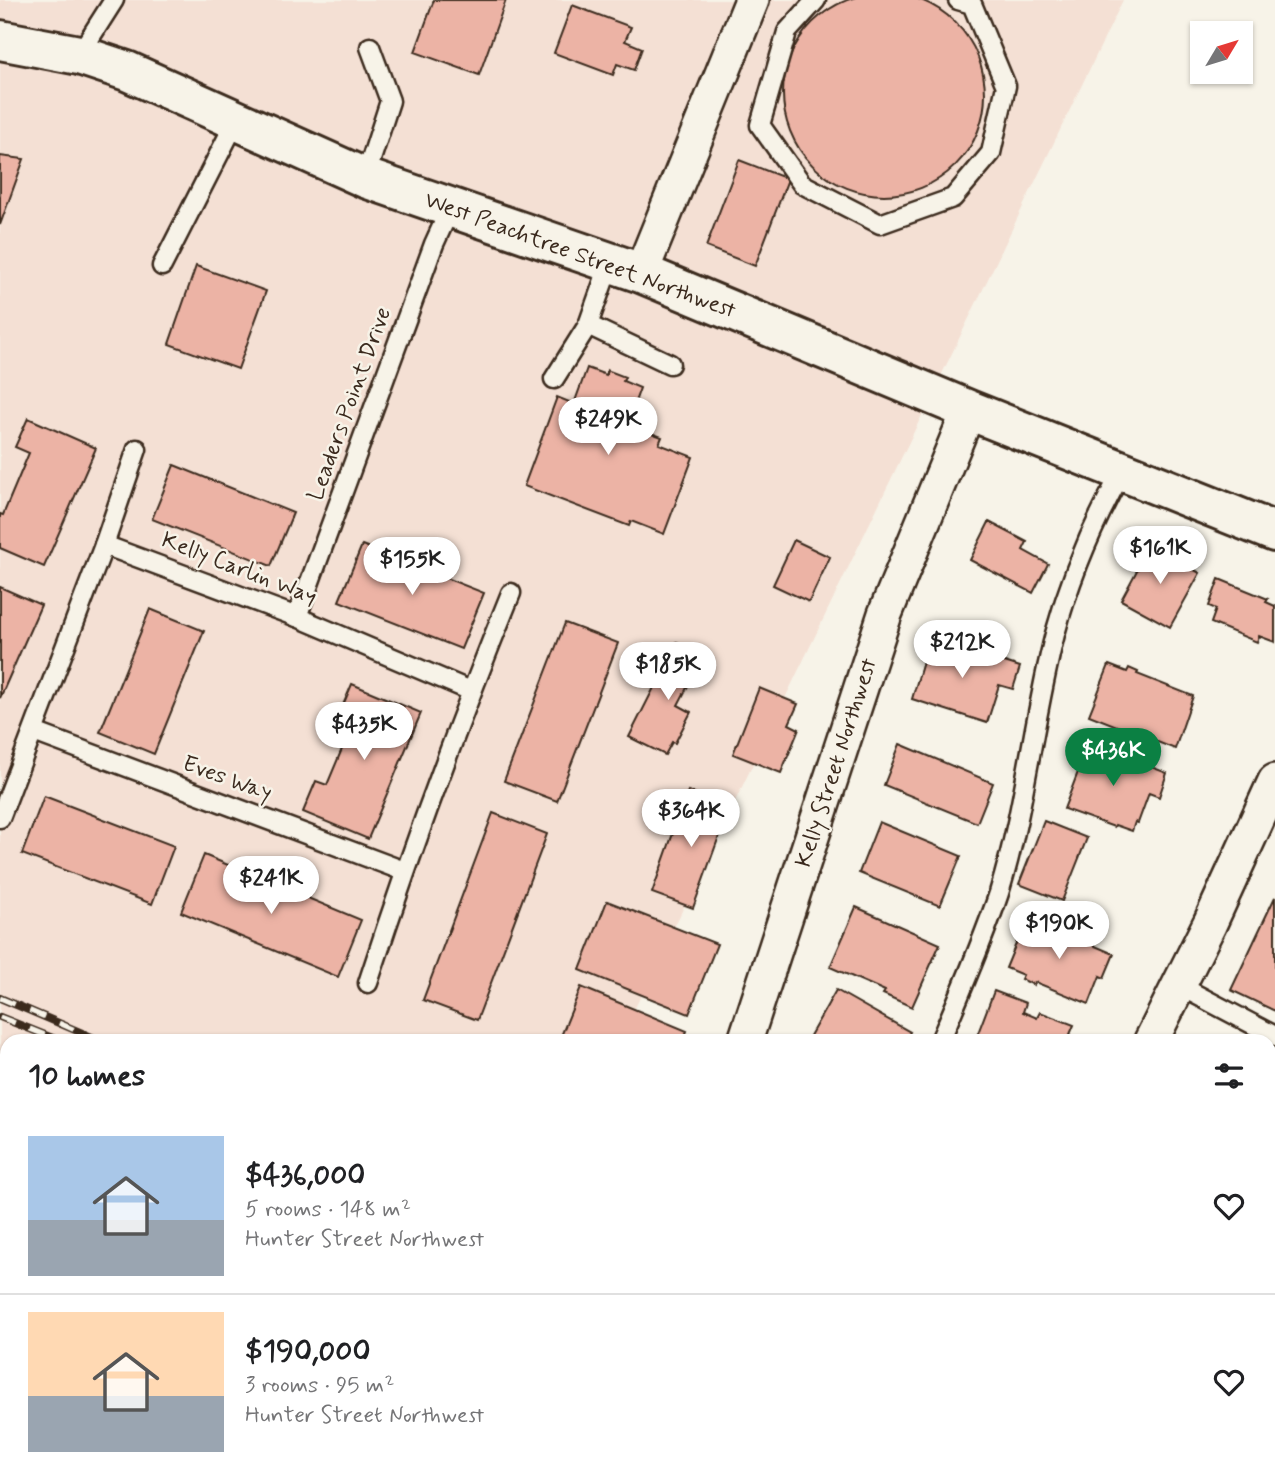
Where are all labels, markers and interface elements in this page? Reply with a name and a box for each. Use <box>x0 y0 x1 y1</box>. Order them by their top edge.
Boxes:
north arrow <box>1190 21 1253 84</box>
map controls <box>1190 21 1253 84</box>
street label: West Peachtree Street Northwest <box>420 186 740 326</box>
street label: Leaders Point Drive <box>301 303 399 505</box>
pin: $249K <box>559 398 657 457</box>
text: $249K <box>574 405 642 435</box>
street label: Kelly Carlin Way <box>157 526 321 612</box>
pin: $161K <box>1111 526 1209 586</box>
text: $161K <box>1129 534 1191 564</box>
pin: $155K <box>363 538 461 597</box>
text: $155K <box>379 545 445 575</box>
pin: $212K <box>913 620 1011 680</box>
text: $212K <box>930 628 994 658</box>
pin: $185K <box>619 642 717 702</box>
text: $185K <box>635 650 701 680</box>
street label: Kelly Street Northwest <box>789 655 885 871</box>
pin: $435K <box>315 702 413 762</box>
text: $435K <box>331 710 397 740</box>
pin: $436K <box>1064 728 1162 788</box>
text: $436K <box>1081 736 1145 766</box>
street label: Eves Way <box>178 749 276 809</box>
pin: $364K <box>642 790 740 849</box>
text: $364K <box>658 797 724 827</box>
pin: $241K <box>222 856 320 916</box>
text: $241K <box>239 864 303 894</box>
pin: $190K <box>1010 902 1108 961</box>
text: $190K <box>1025 909 1093 939</box>
text: 10 homes <box>28 1057 145 1096</box>
icon: filters <box>1210 1057 1248 1095</box>
text: $436,000 <box>245 1156 365 1195</box>
icon: home <box>84 1164 168 1248</box>
icon: heart <box>1210 1187 1248 1225</box>
text: 5 rooms · 148 m² <box>245 1195 411 1225</box>
text: Hunter Street Northwest <box>245 1225 484 1255</box>
text: $190,000 <box>245 1332 370 1371</box>
icon: home <box>84 1340 168 1424</box>
icon: heart <box>1210 1363 1248 1401</box>
text: 3 rooms · 95 m² <box>245 1371 394 1401</box>
text: Hunter Street Northwest <box>245 1401 484 1431</box>

